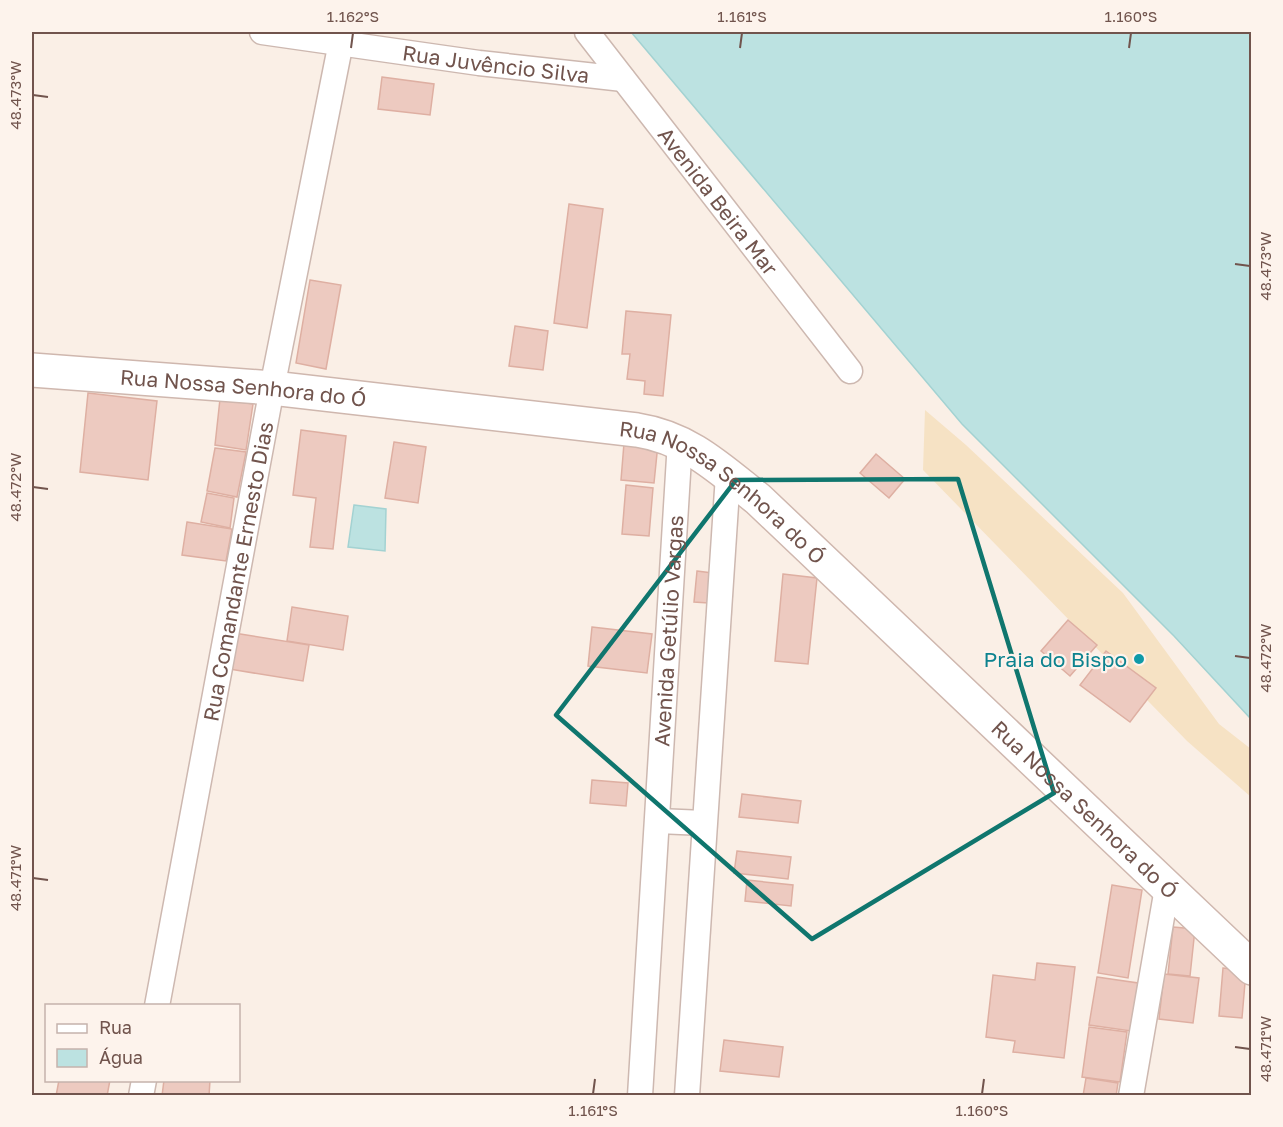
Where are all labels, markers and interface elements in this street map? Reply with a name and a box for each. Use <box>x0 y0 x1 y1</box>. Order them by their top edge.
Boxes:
text: 1.162°S <box>327 7 379 25</box>
text: 1.161°S <box>717 7 767 25</box>
text: 1.160°S <box>1105 7 1157 25</box>
street label: Rua Juvêncio Silva <box>401 39 591 88</box>
text: 48.473°W <box>6 61 24 129</box>
street label: Avenida Beira Mar <box>653 122 784 280</box>
text: 48.473°W <box>1256 232 1274 300</box>
street label: Rua Nossa Senhora do Ó <box>119 364 368 412</box>
street label: Rua Nossa Senhora do Ó <box>618 415 831 569</box>
street label: Rua Comandante Ernesto Dias <box>197 420 278 723</box>
text: 48.472°W <box>6 453 24 521</box>
street label: Avenida Getúlio Vargas <box>648 514 688 747</box>
text: 48.472°W <box>1256 624 1274 692</box>
place label: Praia do Bispo <box>984 646 1127 672</box>
marker: Praia do Bispo <box>1132 652 1146 666</box>
street label: Rua Nossa Senhora do Ó <box>986 715 1183 904</box>
text: 48.471°W <box>6 845 24 911</box>
legend <box>45 1004 240 1082</box>
text: Rua <box>99 1016 132 1038</box>
text: 48.471°W <box>1256 1016 1274 1082</box>
text: Água <box>99 1046 143 1068</box>
text: 1.161°S <box>568 1101 618 1119</box>
text: 1.160°S <box>956 1101 1008 1119</box>

